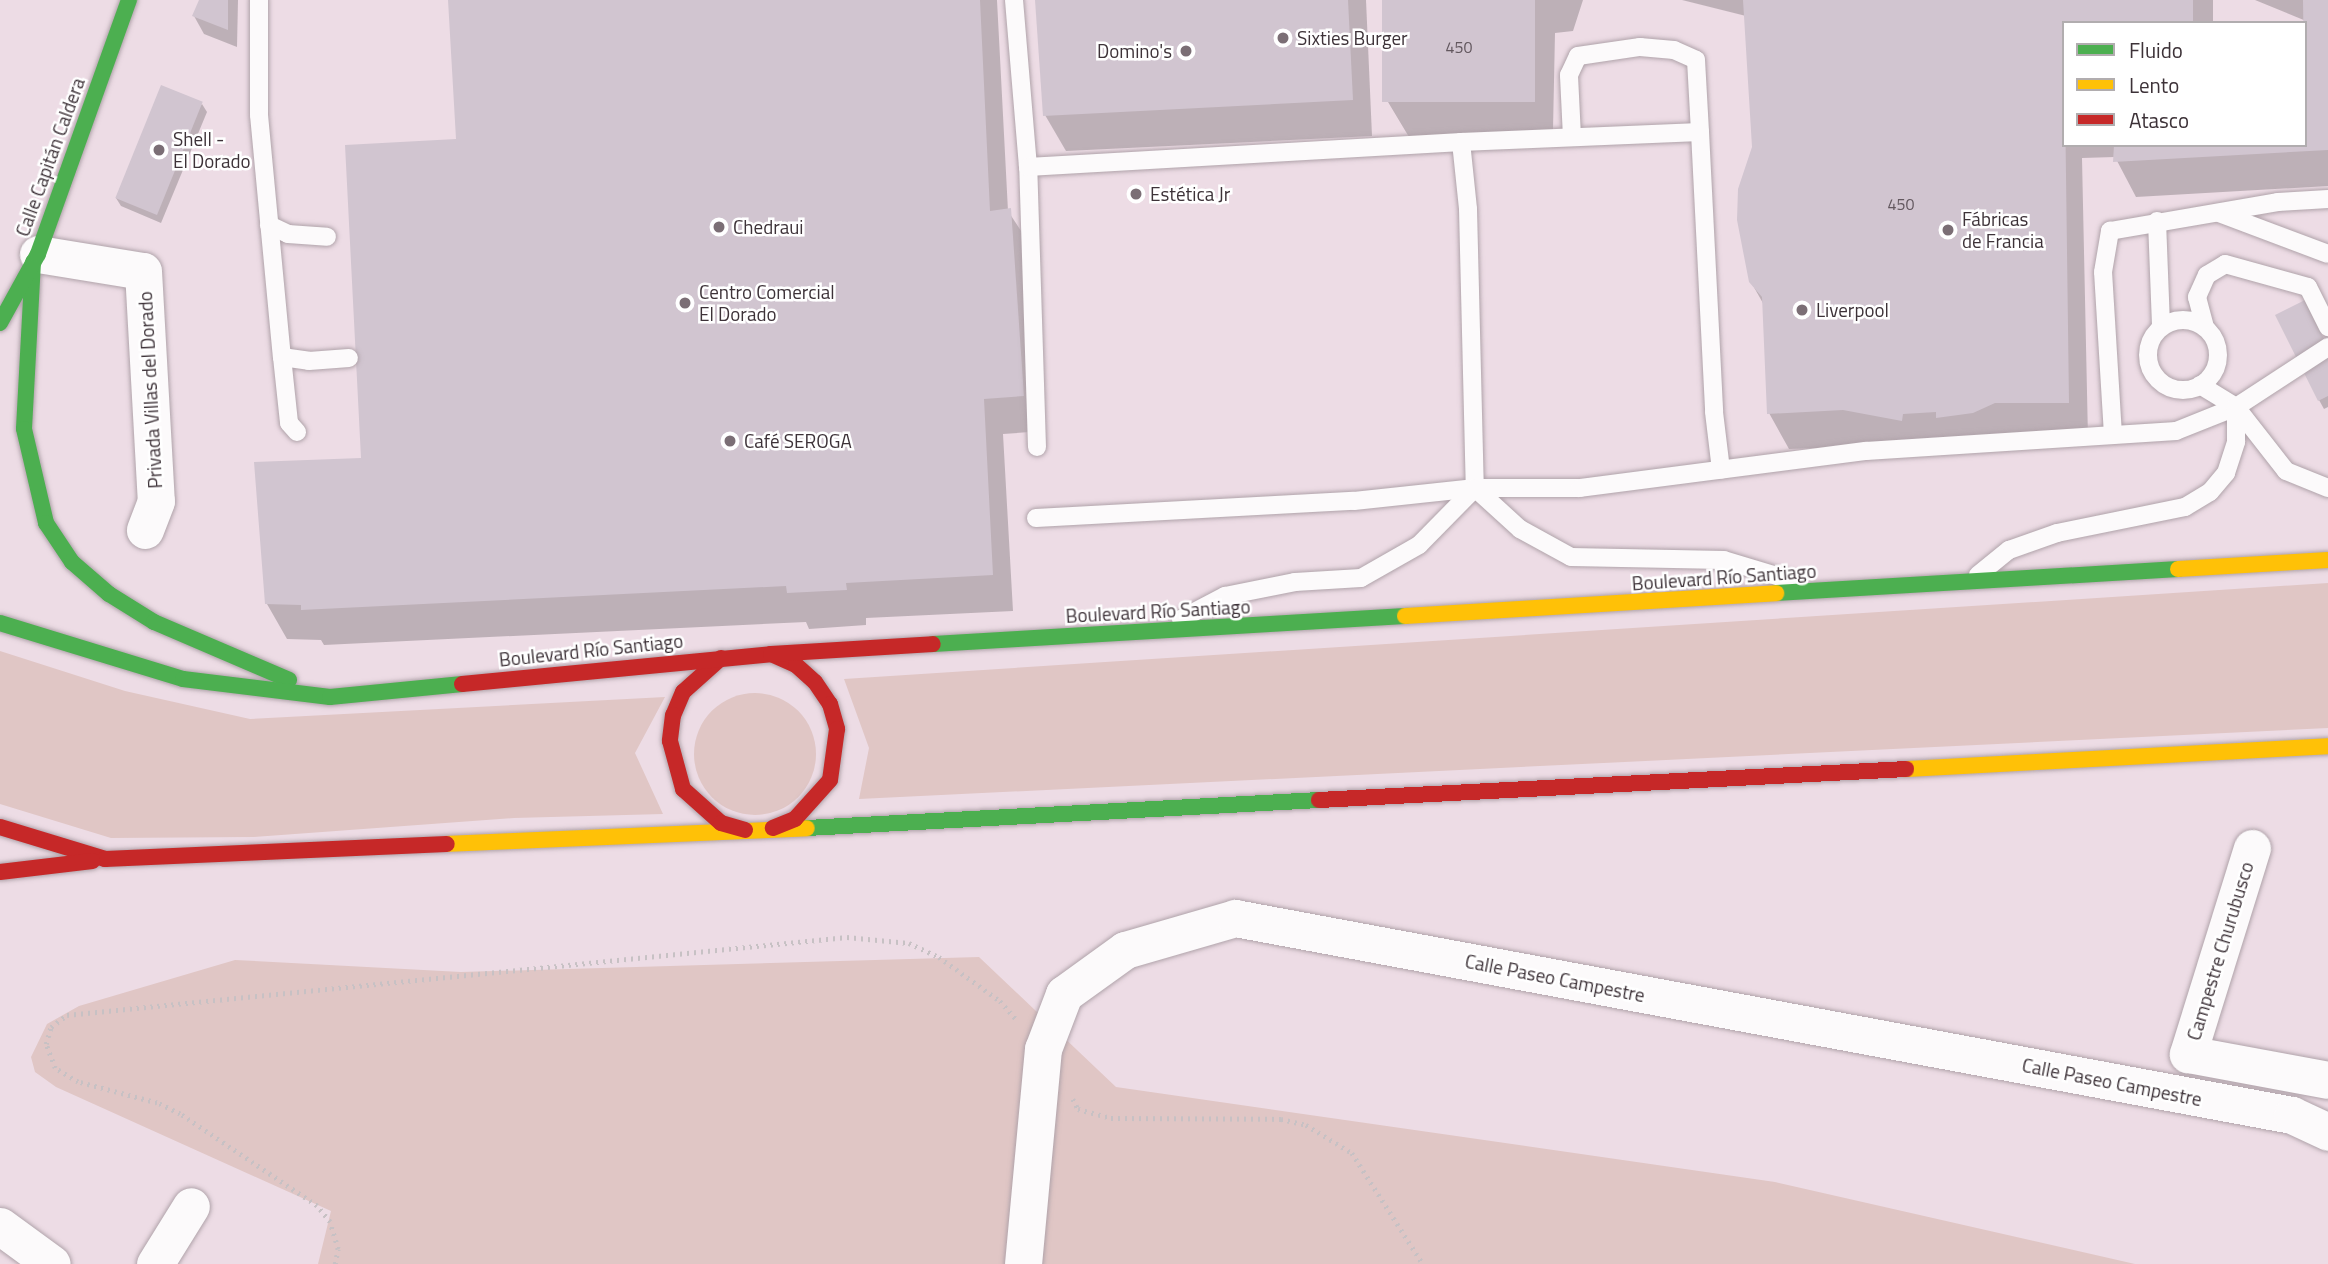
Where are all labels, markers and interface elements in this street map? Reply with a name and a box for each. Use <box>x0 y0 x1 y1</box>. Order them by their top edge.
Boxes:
legend <box>2062 21 2307 147</box>
place label: Sixties Burger <box>1297 27 1408 49</box>
marker: Sixties Burger <box>1275 30 1291 46</box>
text: Fluido <box>2129 34 2183 66</box>
house number: 450 <box>1446 37 1472 57</box>
place label: Domino's <box>1097 40 1172 62</box>
marker: Domino's <box>1178 43 1194 59</box>
text: Lento <box>2129 69 2179 101</box>
street label: Calle Capitán Caldera <box>11 75 89 239</box>
text: Atasco <box>2129 104 2189 136</box>
place label: Shell - El Dorado <box>173 128 251 172</box>
marker: Shell - El Dorado <box>151 142 167 158</box>
place label: Estética Jr <box>1150 183 1230 205</box>
marker: Estética Jr <box>1128 186 1144 202</box>
house number: 450 <box>1888 194 1914 214</box>
place label: Fábricas de Francia <box>1962 208 2044 252</box>
place label: Chedraui <box>733 216 804 238</box>
marker: Chedraui <box>711 219 727 235</box>
marker: Fábricas de Francia <box>1940 222 1956 238</box>
place label: Centro Comercial El Dorado <box>699 281 835 325</box>
street label: Privada Villas del Dorado <box>133 291 167 489</box>
marker: Centro Comercial El Dorado <box>677 295 693 311</box>
place label: Liverpool <box>1816 299 1889 321</box>
marker: Liverpool <box>1794 302 1810 318</box>
place label: Café SEROGA <box>744 430 852 452</box>
marker: Café SEROGA <box>722 433 738 449</box>
street label: Boulevard Río Santiago <box>1631 559 1817 595</box>
street label: Boulevard Río Santiago <box>1065 595 1251 627</box>
street label: Boulevard Río Santiago <box>498 629 684 671</box>
street label: Campestre Churubusco <box>2182 859 2258 1043</box>
street label: Calle Paseo Campestre <box>1463 949 1647 1007</box>
street label: Calle Paseo Campestre <box>2020 1053 2204 1111</box>

